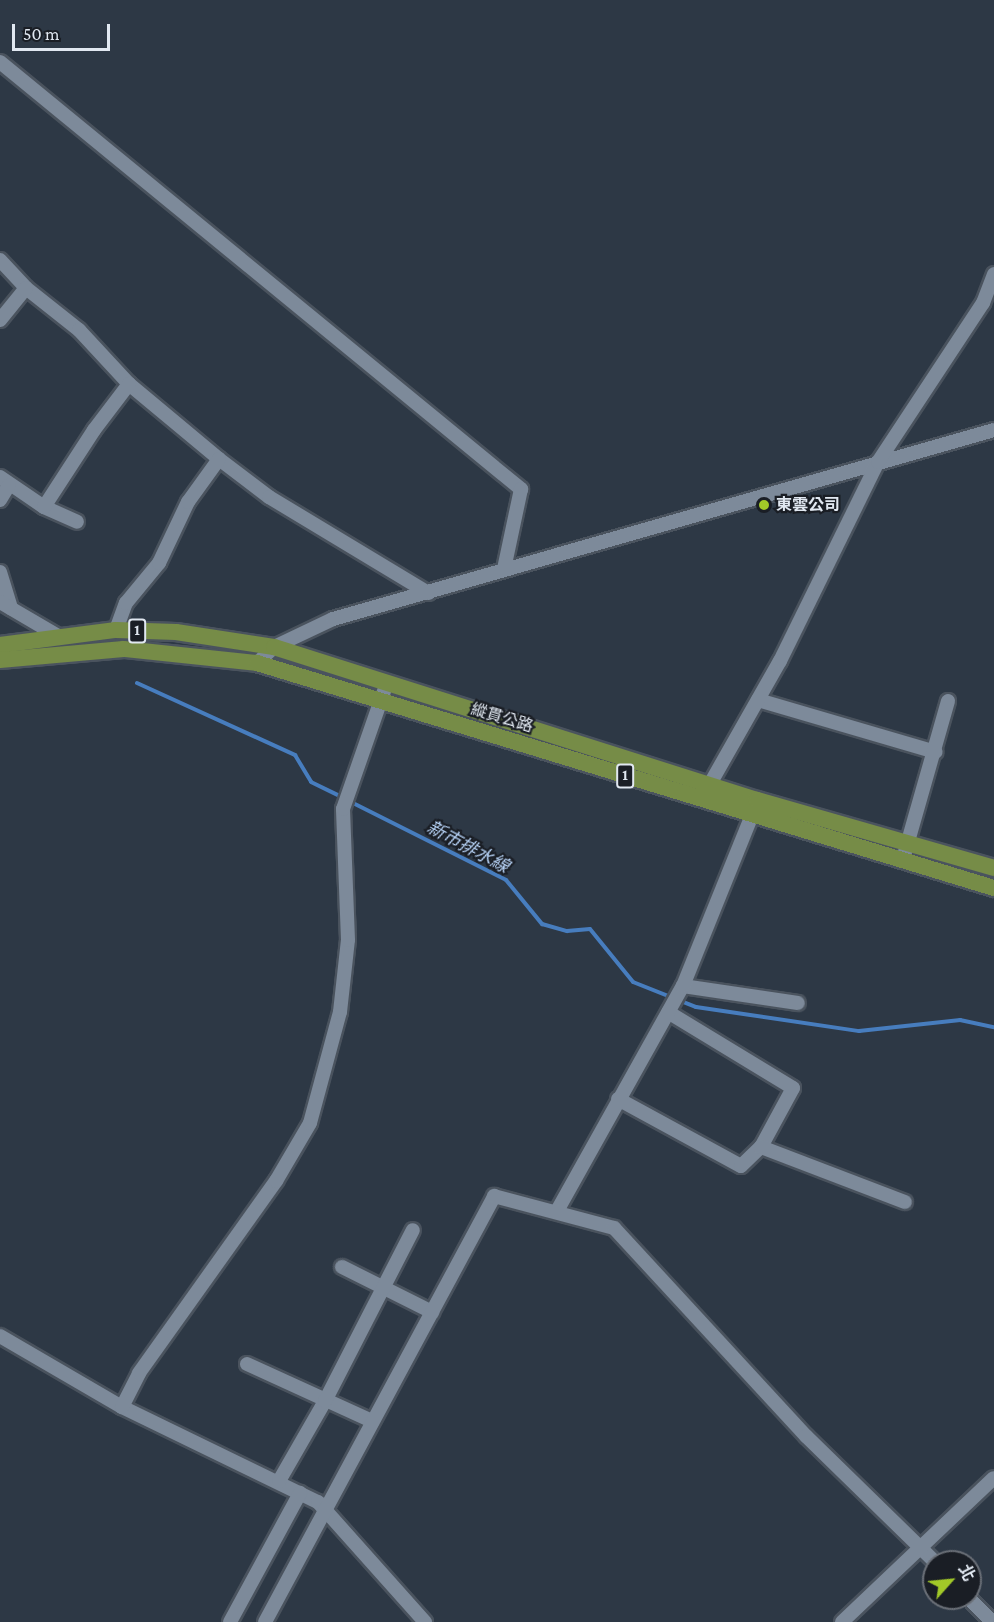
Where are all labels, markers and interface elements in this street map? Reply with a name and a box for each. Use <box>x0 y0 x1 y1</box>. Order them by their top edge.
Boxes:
scale bar <box>15 12 112 50</box>
text: 50 m <box>23 24 60 44</box>
place label: 東雲公司 <box>776 495 840 515</box>
marker: 東雲公司 <box>757 498 771 512</box>
road number: 1 <box>128 619 146 643</box>
street label: 縱貫公路 <box>469 699 535 737</box>
road number: 1 <box>616 764 634 788</box>
water label: 新市排水線 <box>423 816 513 878</box>
north arrow <box>922 1550 982 1610</box>
text: 北 <box>955 1562 978 1583</box>

